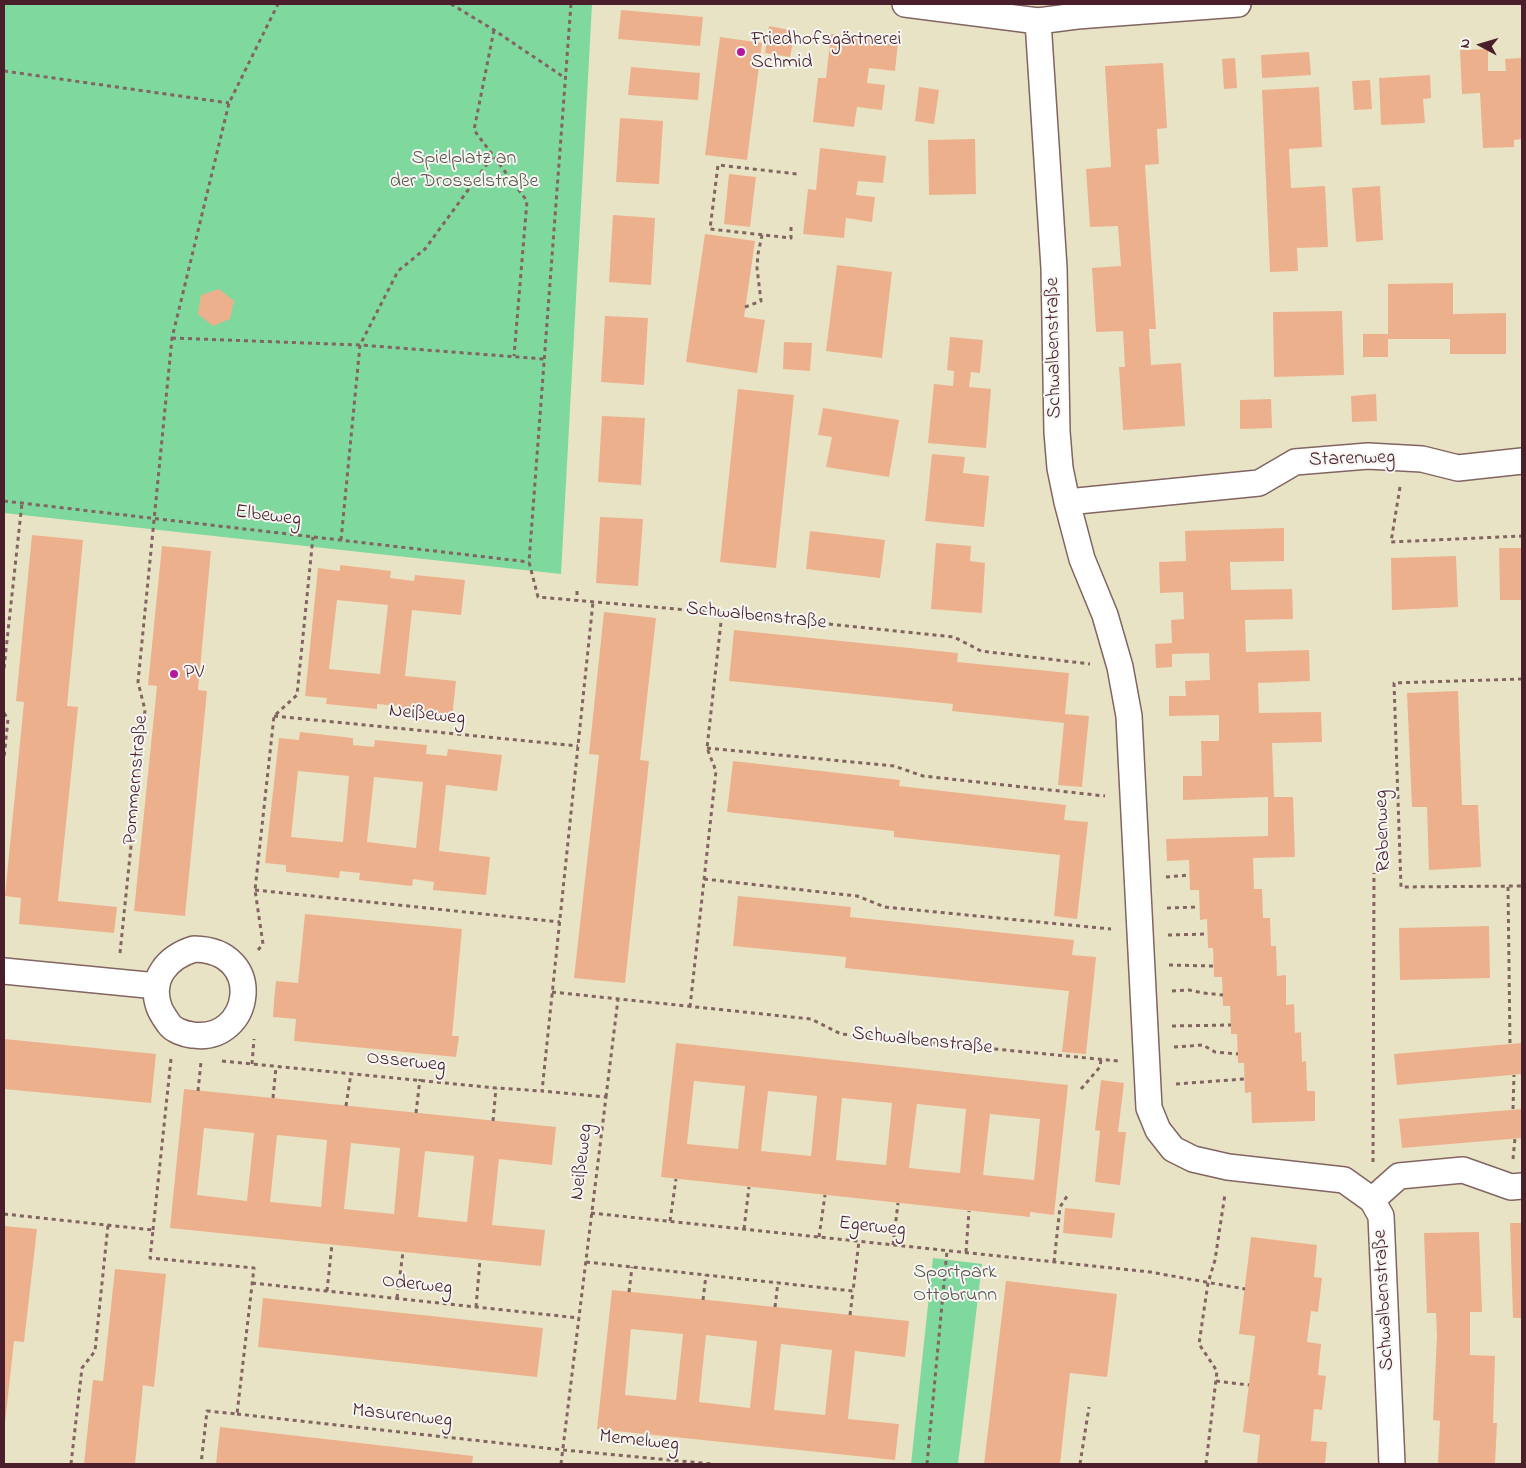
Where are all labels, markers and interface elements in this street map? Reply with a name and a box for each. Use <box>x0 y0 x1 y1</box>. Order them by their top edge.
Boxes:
north arrow <box>1456 20 1506 70</box>
place label: Friedhofsgärtnerei Schmid <box>751 29 901 76</box>
text: N <box>1455 38 1477 49</box>
marker: Friedhofsgärtnerei Schmid <box>735 46 747 58</box>
park label: Spielplatz an der Drosselstraße <box>390 148 538 195</box>
street label: Schwalbenstraße <box>1042 277 1068 419</box>
street label: Starenweg <box>1308 446 1396 474</box>
street label: Elbeweg <box>234 501 302 533</box>
street label: Schwalbenstraße <box>685 598 827 636</box>
place label: PV <box>184 662 204 686</box>
marker: PV <box>168 668 180 680</box>
street label: Neißeweg <box>388 700 466 732</box>
street label: Pommernstraße <box>119 714 155 846</box>
street label: Rabenweg <box>1371 789 1397 873</box>
street label: Schwalbenstraße <box>851 1023 993 1061</box>
street label: Osserweg <box>365 1047 447 1079</box>
street label: Neißeweg <box>566 1123 600 1201</box>
street label: Egerweg <box>837 1213 907 1243</box>
street label: Schwalbenstraße <box>1369 1229 1401 1371</box>
park label: Sportpark Ottobrunn <box>913 1262 997 1309</box>
street label: Oderweg <box>381 1270 453 1302</box>
street label: Masurenweg <box>351 1400 453 1434</box>
street label: Memelweg <box>598 1426 680 1458</box>

